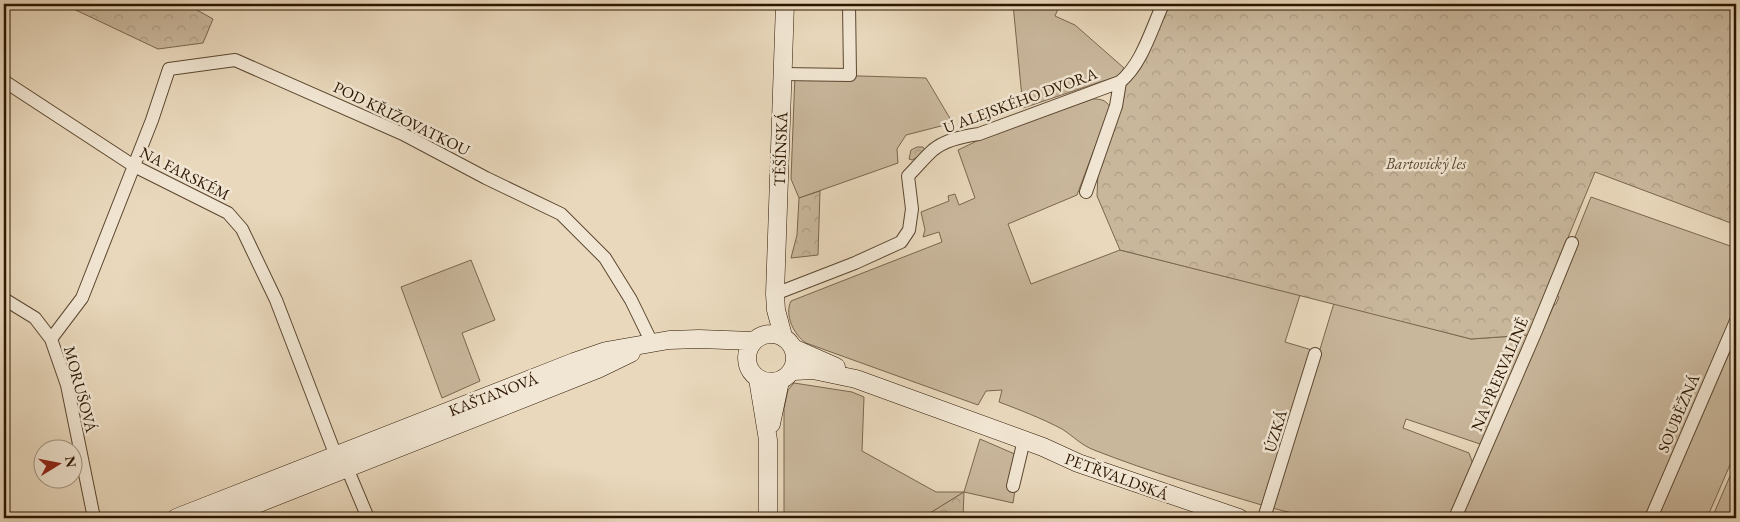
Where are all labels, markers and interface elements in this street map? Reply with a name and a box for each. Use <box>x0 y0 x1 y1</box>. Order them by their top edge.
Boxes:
street label: U ALEJSKÉHO DVORA <box>940 62 1101 138</box>
street label: POD KŘIŽOVATKOU <box>330 76 474 161</box>
street label: TĚŠÍNSKÁ <box>769 110 792 187</box>
street label: NA FARSKÉM <box>136 142 233 205</box>
park label: Bartovický les <box>1385 153 1467 174</box>
street label: NA PŘERVALINĚ <box>1466 314 1533 434</box>
street label: MORUŠOVÁ <box>59 344 102 436</box>
street label: KAŠTANOVÁ <box>446 368 542 421</box>
street label: SOUBĚŽNÁ <box>1653 370 1705 456</box>
street label: ÚZKÁ <box>1259 406 1292 455</box>
north arrow <box>32 440 82 490</box>
street label: PETŘVALDSKÁ <box>1062 448 1172 505</box>
text: N <box>61 455 81 470</box>

